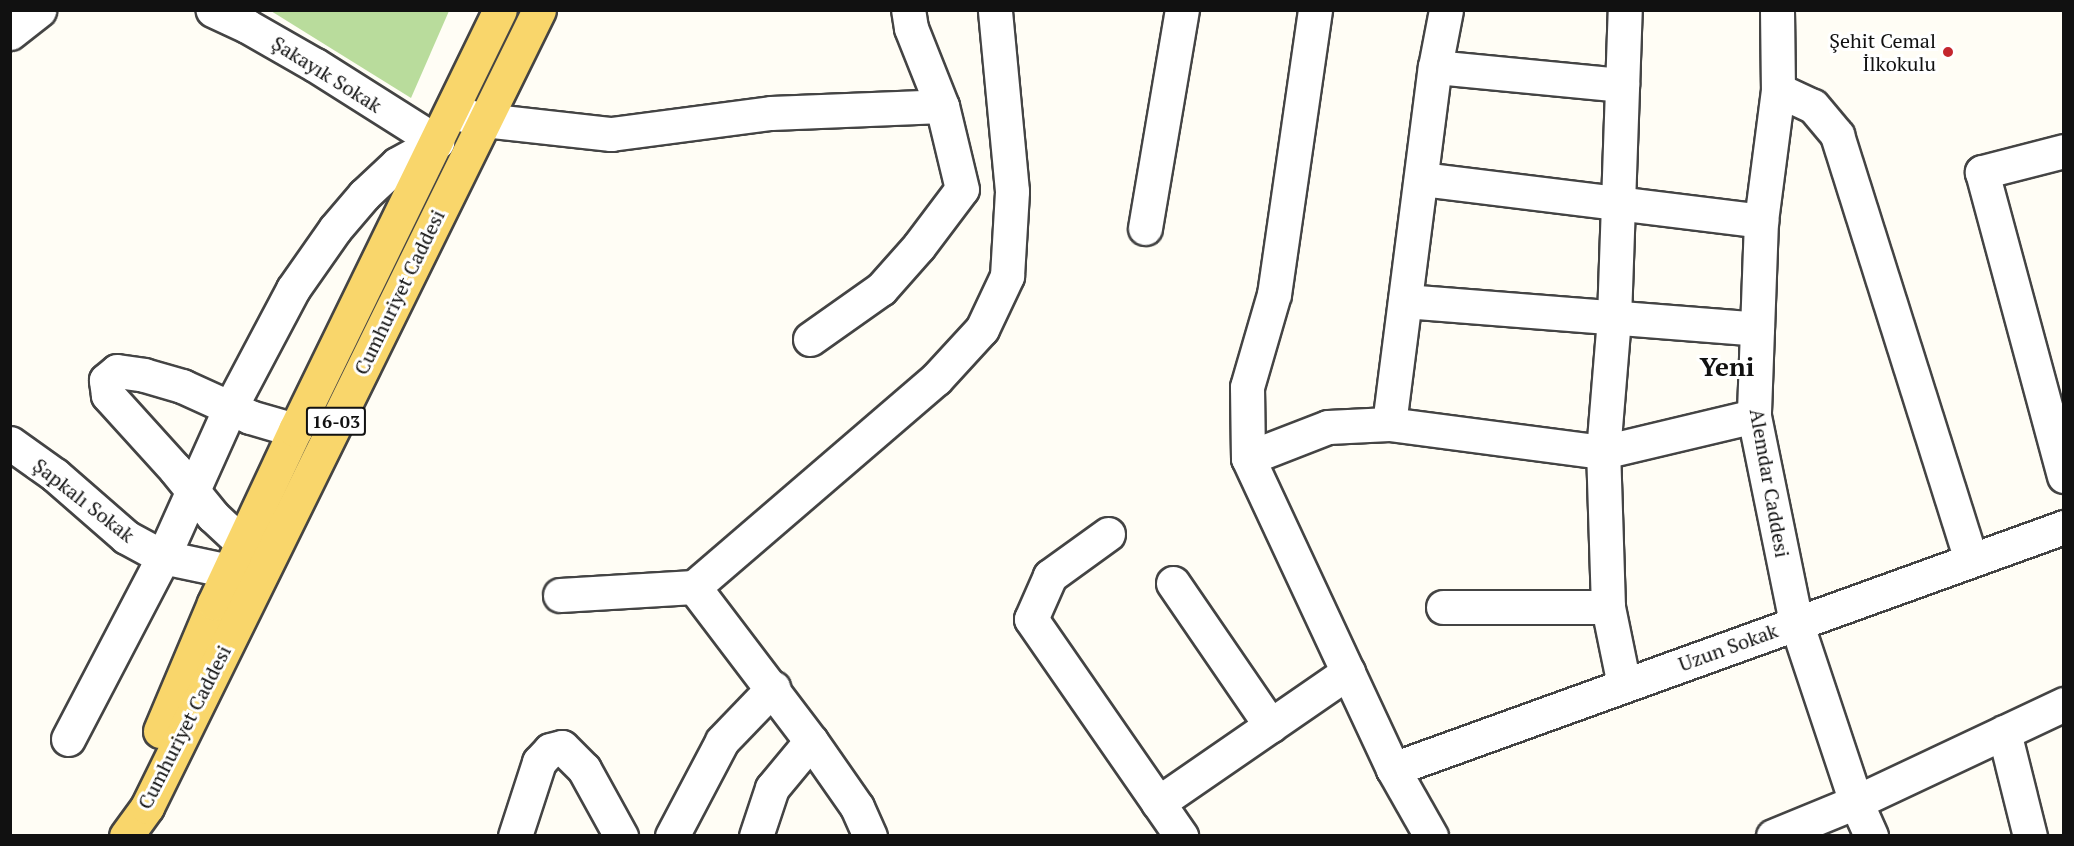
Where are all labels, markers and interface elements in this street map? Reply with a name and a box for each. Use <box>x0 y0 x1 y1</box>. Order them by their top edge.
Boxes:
place label: Şehit Cemal İlkokulu <box>1829 28 1936 75</box>
street label: Şakayık Sokak <box>268 31 386 117</box>
marker: Şehit Cemal İlkokulu <box>1941 45 1955 59</box>
street label: Cumhuriyet Caddesi <box>349 206 449 378</box>
district label: Yeni <box>1700 351 1754 383</box>
road number: 16-03 <box>304 406 368 436</box>
street label: Alemdar Caddesi <box>1745 407 1795 559</box>
street label: Şapkalı Sokak <box>29 453 139 547</box>
street label: Uzun Sokak <box>1675 618 1781 676</box>
street label: Cumhuriyet Caddesi <box>132 641 236 813</box>

